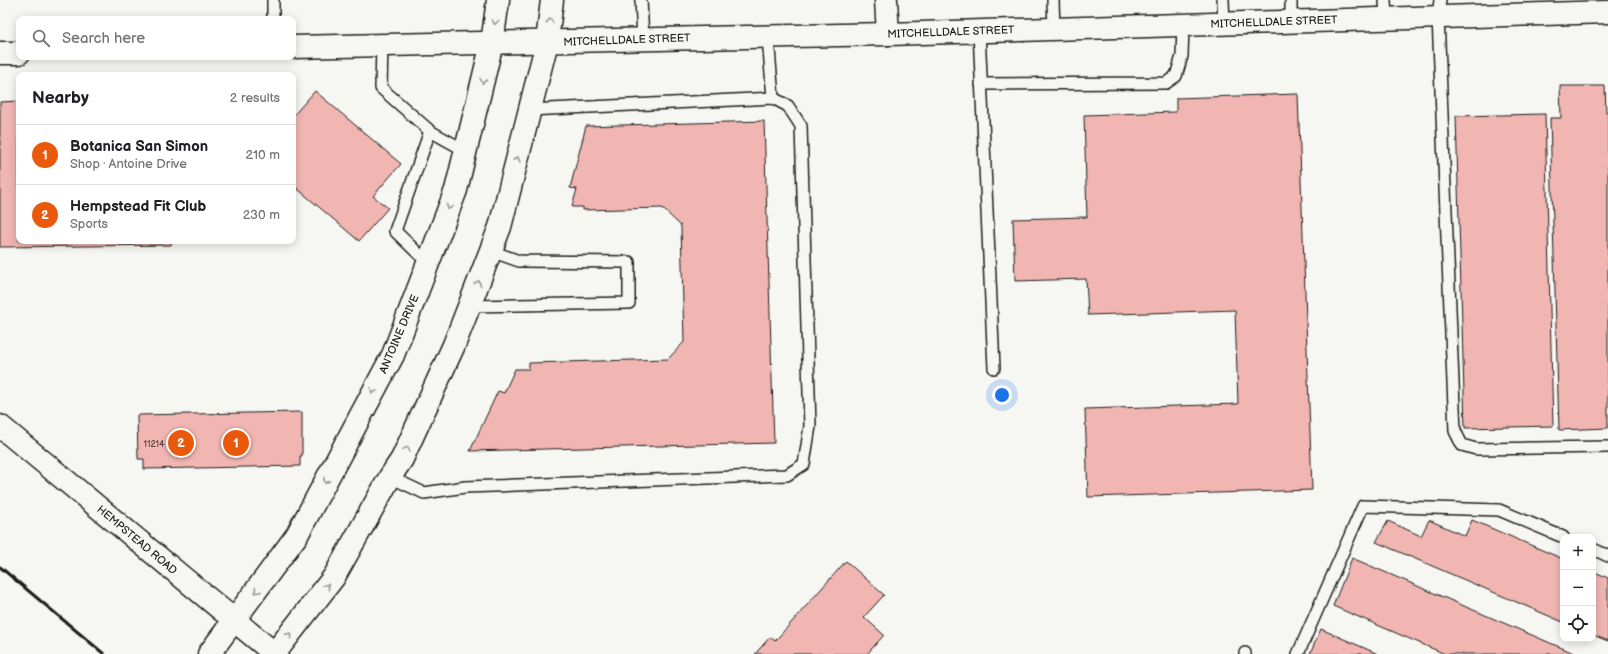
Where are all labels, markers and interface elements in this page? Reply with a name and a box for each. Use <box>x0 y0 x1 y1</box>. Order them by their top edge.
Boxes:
street label: MITCHELLDALE STREET <box>1210 13 1338 31</box>
search box <box>16 16 296 60</box>
one-way arrow <box>545 18 554 24</box>
one-way arrow <box>491 19 500 25</box>
street label: MITCHELLDALE STREET <box>887 23 1015 41</box>
icon: search <box>30 27 52 49</box>
text: Search here <box>62 29 145 48</box>
street label: MITCHELLDALE STREET <box>563 31 691 49</box>
one-way arrow <box>479 78 487 84</box>
text: Nearby <box>32 88 89 108</box>
text: 2 results <box>230 90 280 106</box>
text: Botanica San Simon <box>70 137 208 156</box>
text: 1 <box>42 147 48 163</box>
text: 210 m <box>246 147 280 163</box>
text: Shop · Antoine Drive <box>70 156 187 172</box>
one-way arrow <box>512 156 521 163</box>
text: Hempstead Fit Club <box>70 197 206 216</box>
one-way arrow <box>446 203 454 210</box>
text: 2 <box>41 207 49 223</box>
text: 230 m <box>243 207 280 223</box>
text: Sports <box>70 216 108 232</box>
one-way arrow <box>474 279 482 286</box>
street label: ANTOINE DRIVE <box>377 293 421 375</box>
your location <box>992 385 1012 405</box>
one-way arrow <box>370 387 378 395</box>
pin: 2 <box>168 428 194 458</box>
pin: 1 <box>223 428 249 458</box>
house number: 11214 <box>143 439 165 450</box>
one-way arrow <box>402 446 410 454</box>
one-way arrow <box>324 476 331 484</box>
street label: HEMPSTEAD ROAD <box>94 503 180 577</box>
map controls <box>1560 534 1596 642</box>
button: + <box>1560 534 1596 570</box>
button: − <box>1560 570 1596 606</box>
one-way arrow <box>323 583 330 590</box>
one-way arrow <box>255 586 262 593</box>
button: locate <box>1560 606 1596 642</box>
one-way arrow <box>284 632 291 639</box>

